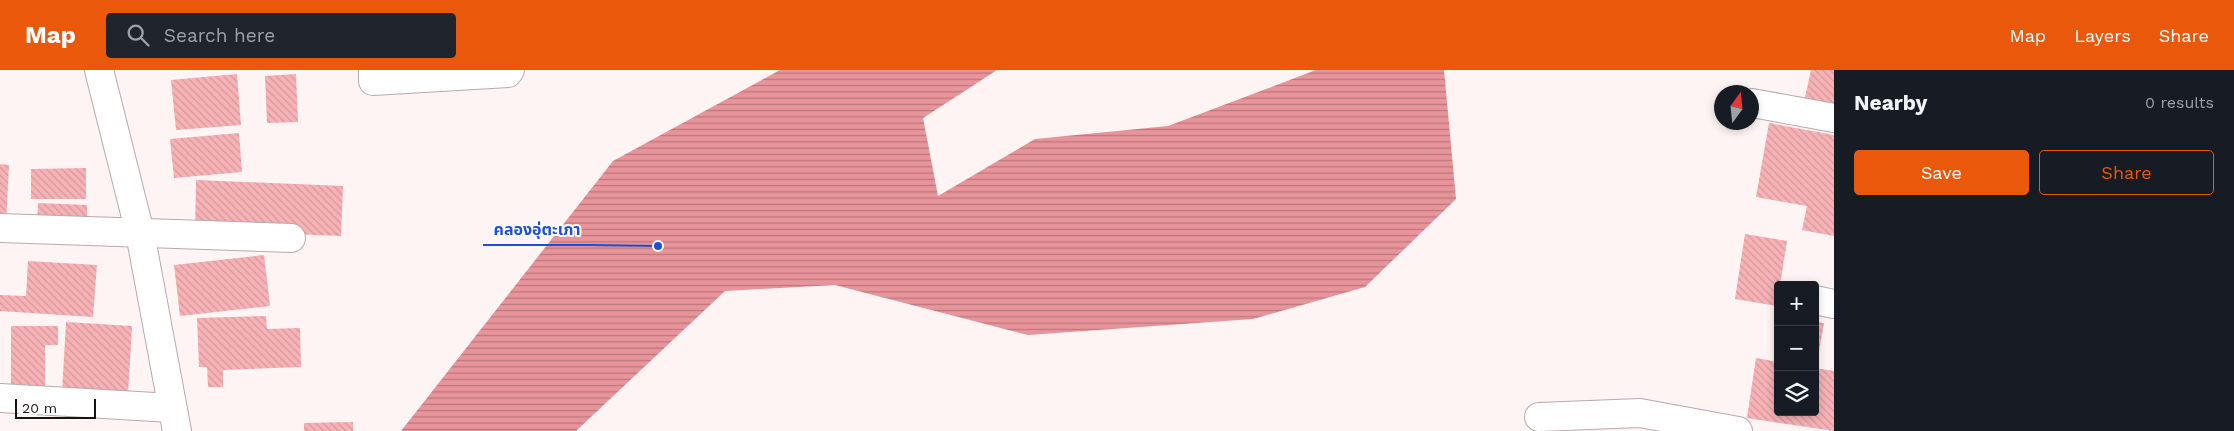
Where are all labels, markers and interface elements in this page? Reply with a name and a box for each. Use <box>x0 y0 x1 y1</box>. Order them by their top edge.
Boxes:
search box <box>106 13 456 58</box>
text: Map <box>25 21 76 49</box>
icon: search <box>124 21 152 49</box>
text: Search here <box>164 24 275 47</box>
text: Map <box>2009 25 2046 46</box>
text: Layers <box>2074 25 2131 46</box>
text: Share <box>2159 25 2209 46</box>
north arrow <box>1714 85 1759 130</box>
text: Nearby <box>1854 90 1927 115</box>
text: 0 results <box>2145 93 2214 112</box>
button: Save <box>1854 150 2029 195</box>
button: Share <box>2039 150 2214 195</box>
callout: คลองอุ่ตะเภา <box>483 214 590 245</box>
text: คลองอุ่ตะเภา <box>494 220 580 239</box>
map controls <box>1774 281 1819 416</box>
button: + <box>1774 281 1819 326</box>
button: − <box>1774 326 1819 371</box>
button: layers <box>1774 371 1819 416</box>
scale bar <box>15 396 96 419</box>
text: 20 m <box>22 400 57 416</box>

